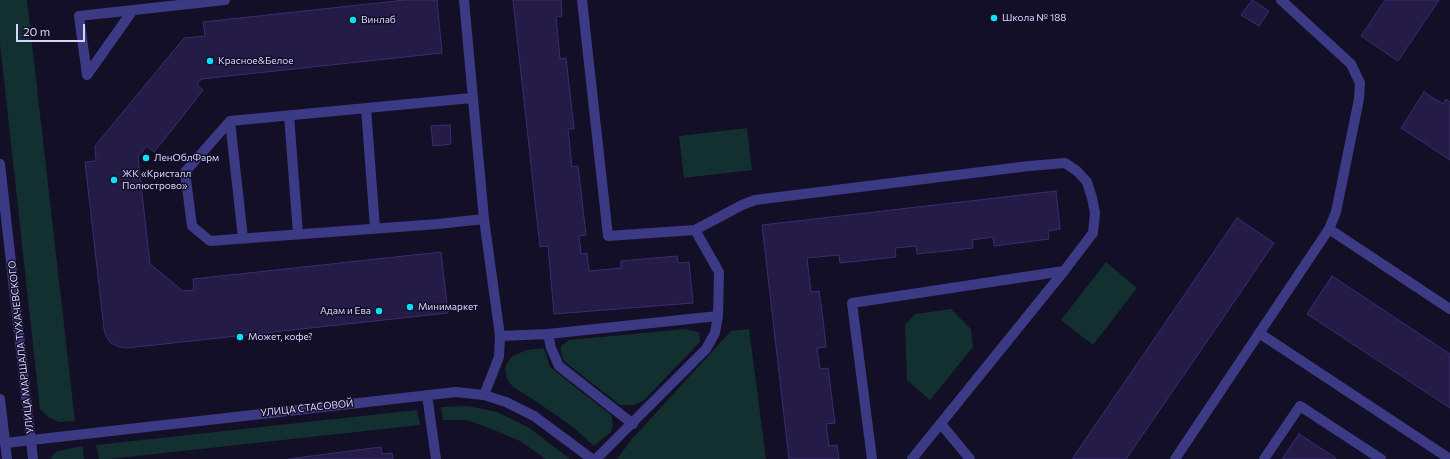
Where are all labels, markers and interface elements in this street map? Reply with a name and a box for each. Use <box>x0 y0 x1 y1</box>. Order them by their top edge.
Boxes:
place label: Школа № 188 <box>1002 12 1066 24</box>
marker: Школа № 188 <box>989 13 999 23</box>
place label: Винлаб <box>361 14 396 26</box>
marker: Винлаб <box>348 15 358 25</box>
scale bar <box>18 16 87 42</box>
text: 20 m <box>23 24 50 38</box>
place label: Красное&Белое <box>218 55 294 67</box>
marker: Красное&Белое <box>205 56 215 66</box>
place label: ЛенОблФарм <box>154 152 219 164</box>
marker: ЛенОблФарм <box>141 153 151 163</box>
place label: ЖК «Кристалл Полюстрово» <box>122 168 191 192</box>
marker: ЖК «Кристалл Полюстрово» <box>109 175 119 185</box>
street label: УЛИЦА МАРШАЛА ТУХАЧЕВСКОГО <box>6 260 36 434</box>
place label: Минимаркет <box>418 301 478 313</box>
marker: Минимаркет <box>405 302 415 312</box>
place label: Адам и Ева <box>320 305 371 317</box>
marker: Адам и Ева <box>374 306 384 316</box>
place label: Может, кофе? <box>248 331 313 343</box>
marker: Может, кофе? <box>235 332 245 342</box>
street label: УЛИЦА СТАСОВОЙ <box>260 397 354 419</box>

